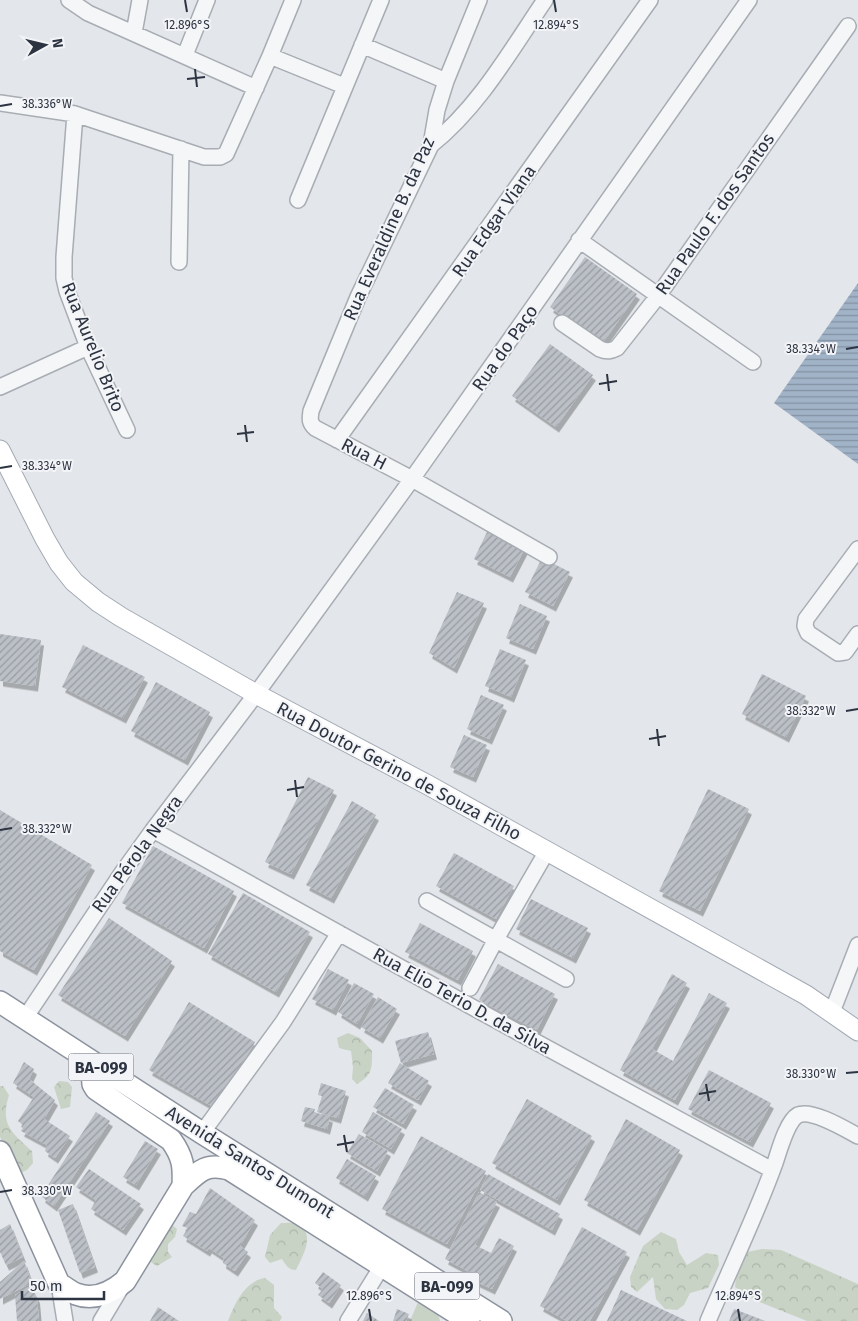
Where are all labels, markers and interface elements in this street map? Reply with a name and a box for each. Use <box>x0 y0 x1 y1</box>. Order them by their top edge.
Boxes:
text: 12.896°S <box>164 18 210 32</box>
text: 12.894°S <box>533 18 579 32</box>
north arrow <box>20 20 70 70</box>
text: N <box>48 37 66 49</box>
text: 38.336°W <box>22 97 72 111</box>
street label: Rua Paulo F. dos Santos <box>651 129 779 299</box>
street label: Rua Everaldine B. da Paz <box>339 134 439 324</box>
street label: Rua Edgar Viana <box>447 161 541 281</box>
street label: Rua Aurelio Brito <box>57 279 129 415</box>
street label: Rua do Paço <box>467 301 543 395</box>
text: 38.334°W <box>786 342 836 356</box>
street label: Rua H <box>338 433 390 475</box>
text: 38.334°W <box>22 459 72 473</box>
street label: Rua Doutor Gerino de Souza Filho <box>273 697 525 845</box>
text: 38.332°W <box>786 704 836 718</box>
street label: Rua Pérola Negra <box>87 791 187 917</box>
text: 38.332°W <box>22 822 72 836</box>
street label: Rua Elio Terio D. da Silva <box>369 943 555 1059</box>
road number: BA-099 <box>68 1054 134 1080</box>
text: 38.330°W <box>786 1067 836 1081</box>
street label: Avenida Santos Dumont <box>161 1101 339 1223</box>
text: 38.330°W <box>22 1184 72 1198</box>
scale bar <box>22 1268 105 1300</box>
road number: BA-099 <box>414 1272 480 1300</box>
text: 50 m <box>30 1277 63 1295</box>
text: 12.896°S <box>346 1289 392 1303</box>
text: 12.894°S <box>715 1289 761 1303</box>

